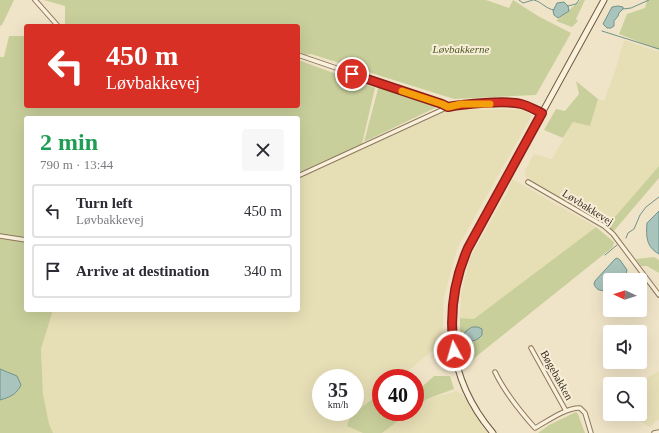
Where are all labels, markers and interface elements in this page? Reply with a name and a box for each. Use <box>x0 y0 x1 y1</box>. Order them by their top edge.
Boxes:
icon: left <box>40 40 92 92</box>
text: 450 m <box>106 40 178 71</box>
park label: Løvbakkerne <box>432 43 490 55</box>
pin <box>335 57 369 91</box>
icon: arrive <box>341 63 363 85</box>
text: Løvbakkevej <box>106 73 200 93</box>
text: 2 min <box>40 129 98 155</box>
button: close <box>242 129 284 171</box>
text: 790 m · 13:44 <box>40 157 113 172</box>
street label: Løvbakkevej <box>560 187 616 227</box>
text: Turn left <box>76 195 133 211</box>
icon: left <box>42 200 64 222</box>
text: 450 m <box>244 203 282 219</box>
text: Løvbakkevej <box>76 212 144 227</box>
icon: arrive <box>42 260 64 282</box>
text: Arrive at destination <box>76 263 209 279</box>
text: 340 m <box>244 263 282 279</box>
north arrow <box>603 273 647 317</box>
map controls <box>603 273 647 421</box>
button: sound <box>603 325 647 369</box>
position arrow <box>433 330 475 372</box>
street label: Bøgebakken <box>538 348 576 402</box>
speed limit sign: 40 <box>372 369 424 421</box>
button: search <box>603 377 647 421</box>
text: 35 <box>328 379 348 401</box>
text: km/h <box>328 399 348 410</box>

